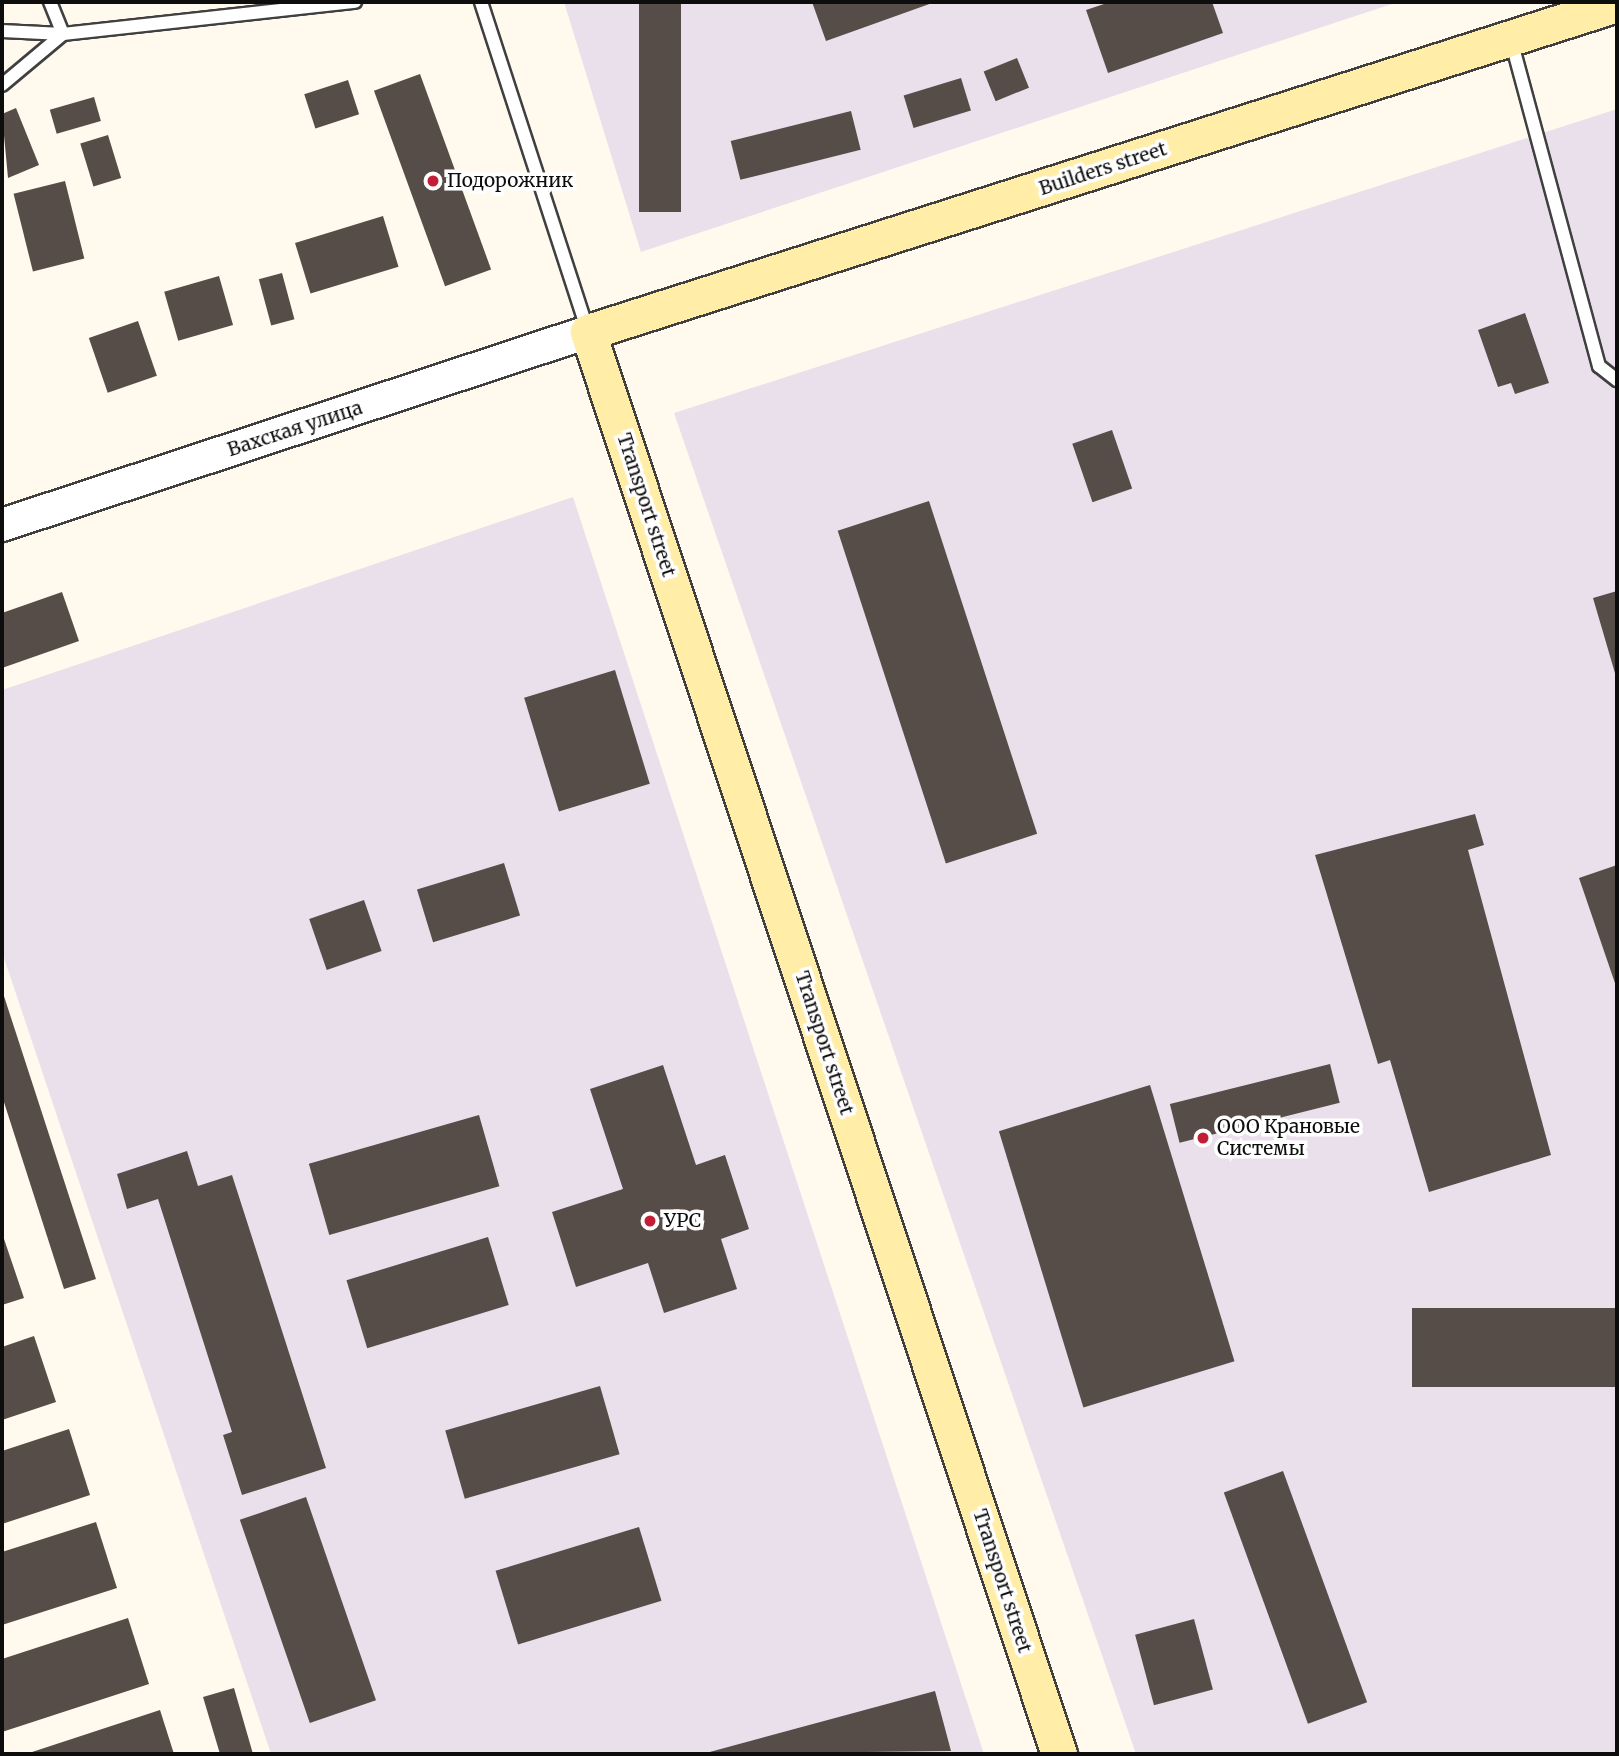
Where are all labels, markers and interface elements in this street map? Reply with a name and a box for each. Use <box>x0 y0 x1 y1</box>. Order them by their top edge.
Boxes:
street label: Builders street <box>1036 138 1170 200</box>
place label: Подорожник <box>447 170 573 192</box>
marker: Подорожник <box>425 173 441 189</box>
street label: Вахская улица <box>225 396 365 462</box>
street label: Transport street <box>612 430 680 580</box>
street label: Transport street <box>790 968 858 1118</box>
place label: ООО Крановые Системы <box>1217 1116 1360 1160</box>
marker: ООО Крановые Системы <box>1195 1130 1211 1146</box>
place label: УРС <box>664 1210 701 1232</box>
marker: УРС <box>642 1213 658 1229</box>
street label: Transport street <box>968 1506 1036 1656</box>

